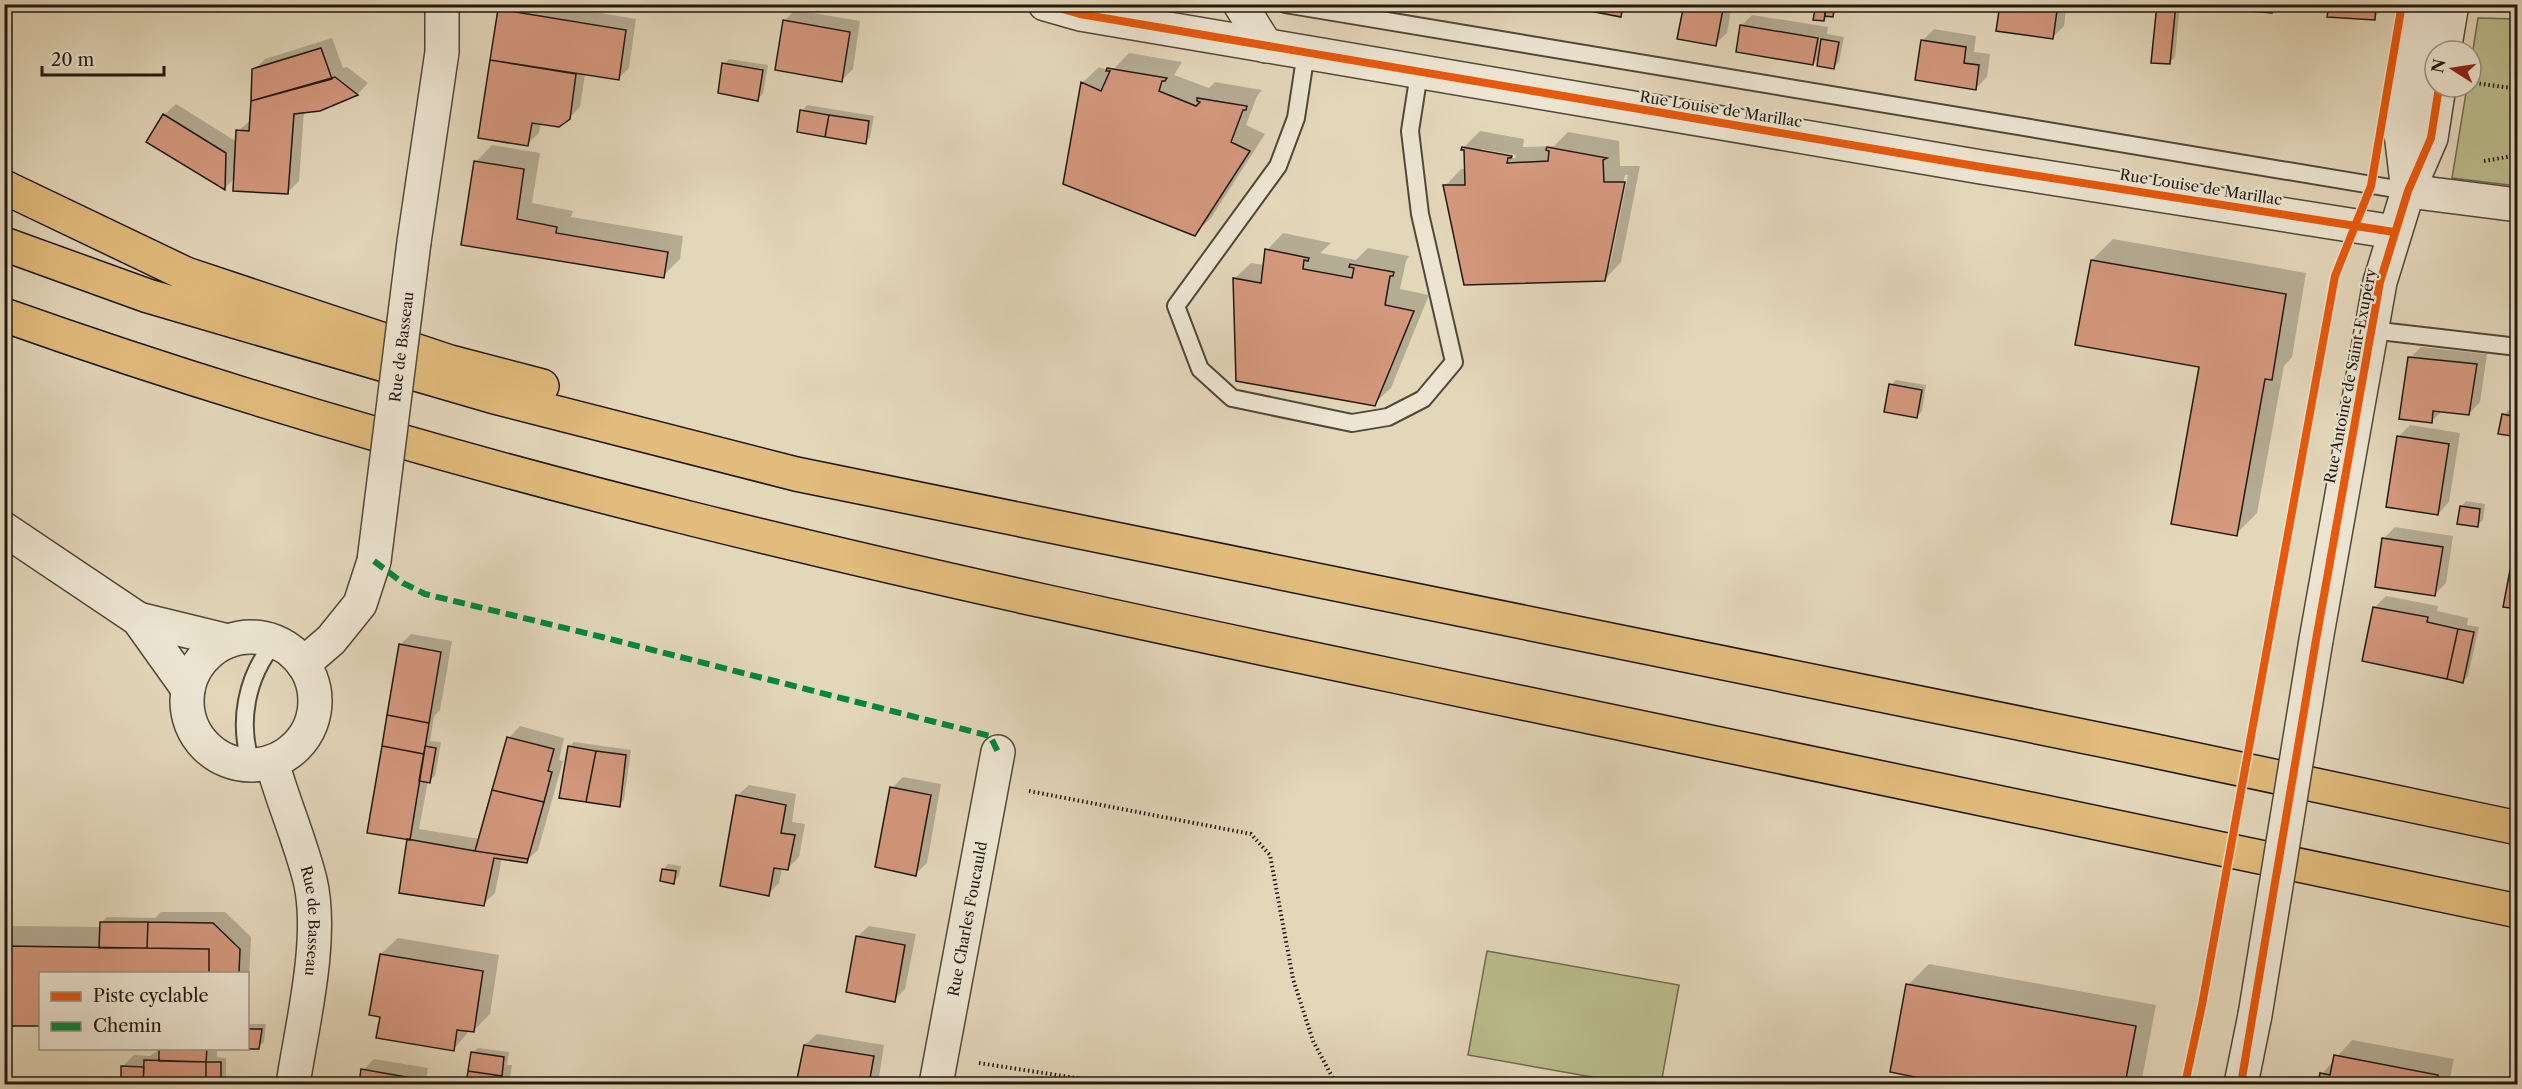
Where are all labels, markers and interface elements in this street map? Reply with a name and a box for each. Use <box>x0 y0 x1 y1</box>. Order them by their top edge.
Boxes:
scale bar <box>42 39 164 77</box>
north arrow <box>2423 39 2483 99</box>
text: 20 m <box>51 49 95 71</box>
text: N <box>2427 57 2450 75</box>
street label: Rue Louise de Marillac <box>1638 87 1804 131</box>
street label: Rue Louise de Marillac <box>2118 165 2284 209</box>
street label: Rue Antoine de Saint-Exupéry <box>2320 266 2380 485</box>
street label: Rue de Basseau <box>385 290 417 403</box>
street label: Rue Charles Foucauld <box>943 840 991 998</box>
street label: Rue de Basseau <box>297 863 324 977</box>
legend <box>39 972 249 1050</box>
text: Piste cyclable <box>93 985 209 1007</box>
text: Chemin <box>93 1015 162 1037</box>

